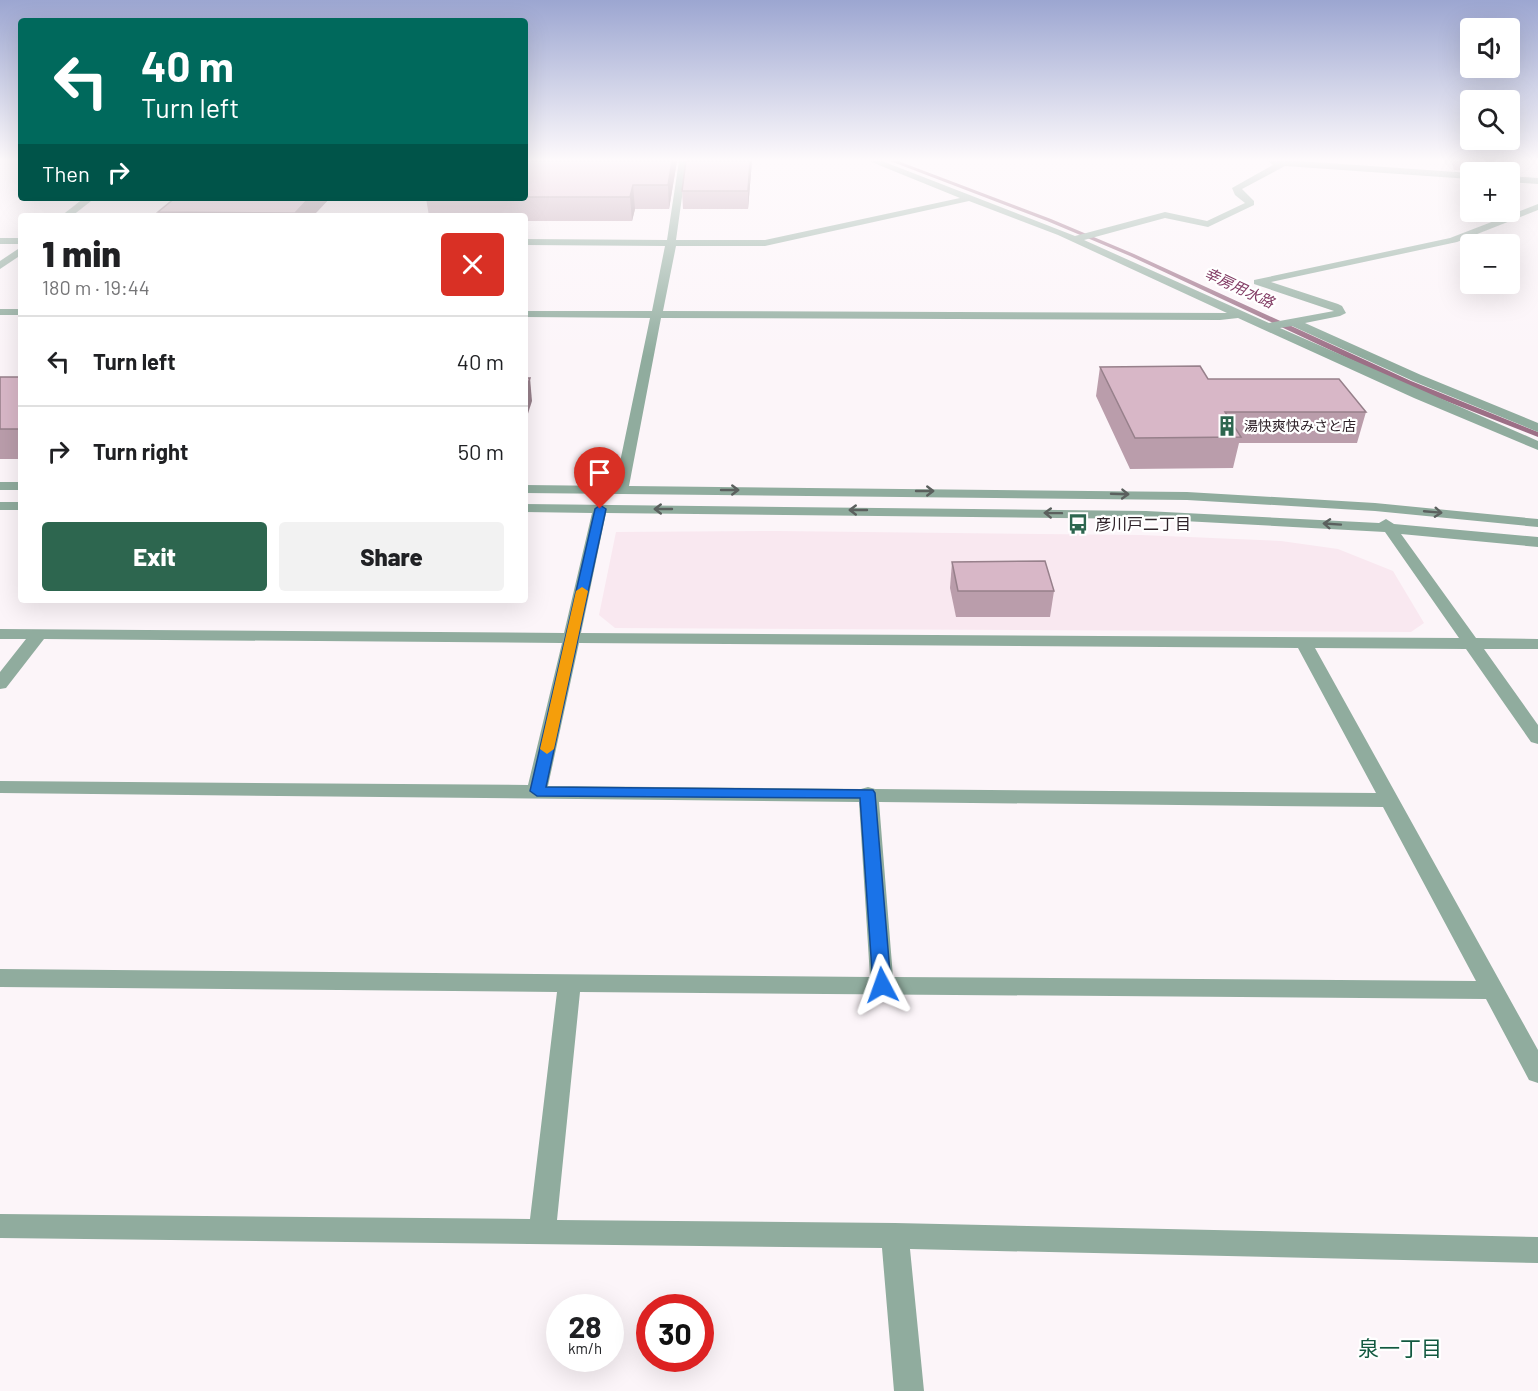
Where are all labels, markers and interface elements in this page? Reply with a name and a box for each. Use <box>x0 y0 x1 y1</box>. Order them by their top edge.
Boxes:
map controls <box>1460 18 1520 294</box>
button: sound <box>1460 18 1520 78</box>
text: 40 m <box>141 40 234 90</box>
icon: left <box>42 42 120 120</box>
button: search <box>1460 90 1520 150</box>
text: Turn left <box>141 91 239 123</box>
icon: right <box>102 156 135 189</box>
text: Then <box>42 160 90 186</box>
button: + <box>1460 162 1520 222</box>
text: 1 min <box>42 231 121 274</box>
button: close <box>441 233 504 296</box>
button: − <box>1460 234 1520 294</box>
water label: 幸房用水路 <box>1202 263 1279 312</box>
text: 180 m · 19:44 <box>42 275 150 299</box>
icon: left <box>42 345 75 378</box>
text: Turn left <box>93 348 176 374</box>
text: 40 m <box>457 348 504 374</box>
building icon: 湯快爽快みさと店 <box>1215 414 1239 438</box>
place label: 湯快爽快みさと店 <box>1244 417 1356 434</box>
icon: right <box>42 435 75 468</box>
text: Turn right <box>93 438 188 464</box>
text: 50 m <box>458 438 504 464</box>
pin <box>574 447 625 509</box>
icon: arrive <box>583 456 616 489</box>
one-way arrow <box>720 484 740 496</box>
one-way arrow <box>915 485 935 497</box>
one-way arrow <box>1110 488 1130 500</box>
one-way arrow <box>653 503 673 515</box>
one-way arrow <box>848 505 868 516</box>
one-way arrow <box>1043 507 1063 519</box>
one-way arrow <box>1422 507 1442 518</box>
bus stop icon: 彦川戸二丁目 <box>1066 512 1090 536</box>
place label: 彦川戸二丁目 <box>1095 514 1191 533</box>
one-way arrow <box>1322 519 1342 530</box>
button: Exit <box>42 522 267 591</box>
button: Share <box>279 522 504 591</box>
position arrow <box>850 953 914 1017</box>
speed limit sign: 30 <box>636 1294 714 1372</box>
text: 28 <box>568 1308 602 1344</box>
district label: 泉一丁目 <box>1358 1335 1442 1360</box>
text: km/h <box>568 1339 602 1357</box>

